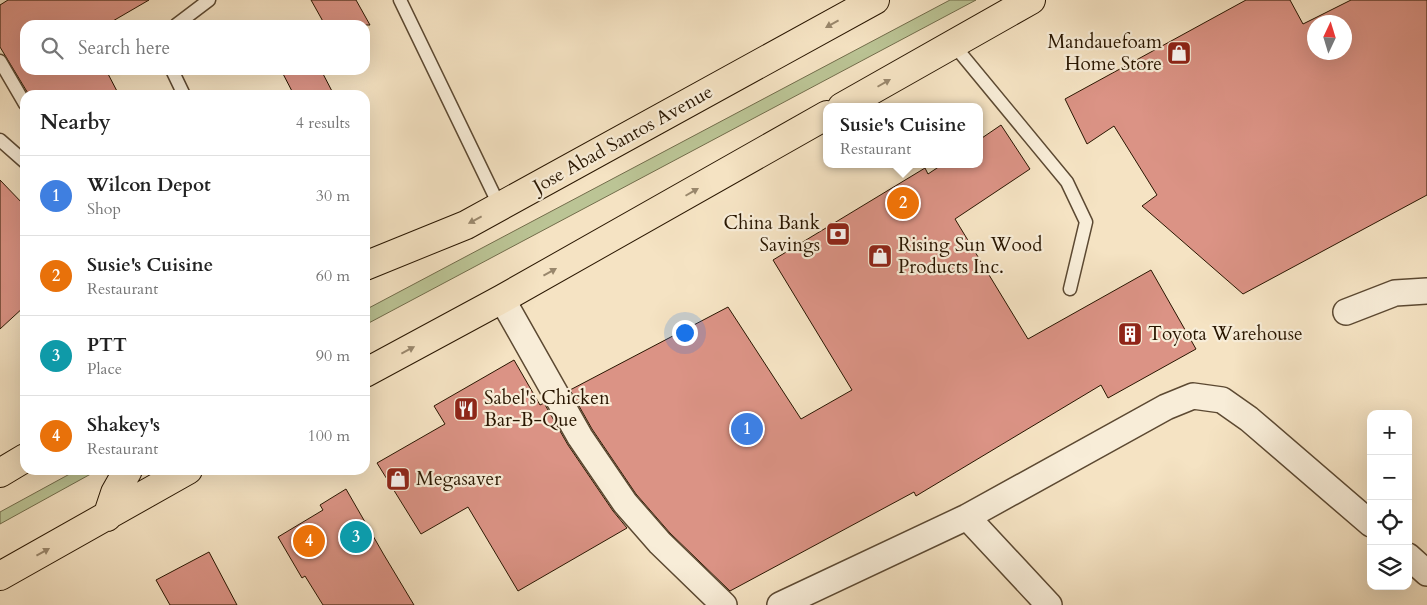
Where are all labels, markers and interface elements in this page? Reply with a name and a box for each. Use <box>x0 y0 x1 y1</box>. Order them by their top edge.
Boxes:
north arrow <box>1307 15 1352 60</box>
one-way arrow <box>826 19 839 28</box>
search box <box>20 20 370 75</box>
place label: Mandauefoam Home Store <box>1047 29 1163 77</box>
icon: search <box>38 34 66 62</box>
text: Search here <box>78 35 170 61</box>
shop icon: Mandauefoam Home Store <box>1166 40 1192 66</box>
one-way arrow <box>878 78 891 87</box>
street label: Jose Abad Santos Avenue <box>526 79 718 201</box>
popup <box>823 103 983 168</box>
text: Nearby <box>40 108 111 137</box>
text: 4 results <box>296 112 350 134</box>
text: Susie's Cuisine <box>840 112 966 138</box>
text: Restaurant <box>840 138 911 160</box>
text: Wilcon Depot <box>87 172 211 198</box>
pin: 2 <box>887 184 919 222</box>
text: 1 <box>52 185 60 207</box>
text: 30 m <box>316 185 350 207</box>
one-way arrow <box>685 187 698 196</box>
text: Shop <box>87 198 121 220</box>
place label: China Bank Savings <box>723 210 821 258</box>
one-way arrow <box>468 216 483 224</box>
bank icon: China Bank Savings <box>825 221 851 247</box>
place label: Rising Sun Wood Products Inc. <box>898 232 1042 280</box>
shop icon: Rising Sun Wood Products Inc. <box>867 243 893 269</box>
text: Susie's Cuisine <box>87 252 213 278</box>
text: 2 <box>52 265 60 287</box>
text: 60 m <box>316 265 350 287</box>
one-way arrow <box>544 267 557 276</box>
text: Restaurant <box>87 278 158 300</box>
your location <box>672 320 698 346</box>
building icon: Toyota Warehouse <box>1117 321 1143 347</box>
place label: Toyota Warehouse <box>1148 321 1303 347</box>
text: PTT <box>87 332 127 358</box>
text: 3 <box>52 345 60 367</box>
text: 90 m <box>316 345 350 367</box>
one-way arrow <box>401 345 415 354</box>
text: Place <box>87 358 122 380</box>
place label: Sabel's Chicken Bar-B-Que <box>484 385 610 433</box>
restaurant icon: Sabel's Chicken Bar-B-Que <box>453 396 479 422</box>
pin: 1 <box>731 410 763 448</box>
map controls <box>1367 410 1412 590</box>
button: + <box>1367 410 1412 455</box>
text: Shakey's <box>87 412 160 438</box>
text: 4 <box>52 425 60 447</box>
text: 100 m <box>308 425 350 447</box>
text: Restaurant <box>87 438 158 460</box>
button: − <box>1367 455 1412 500</box>
shop icon: Megasaver <box>385 466 411 492</box>
place label: Megasaver <box>416 466 501 492</box>
button: locate <box>1367 500 1412 545</box>
pin: 3 <box>340 518 372 556</box>
pin: 4 <box>293 522 325 560</box>
button: layers <box>1367 545 1412 590</box>
one-way arrow <box>36 548 49 557</box>

